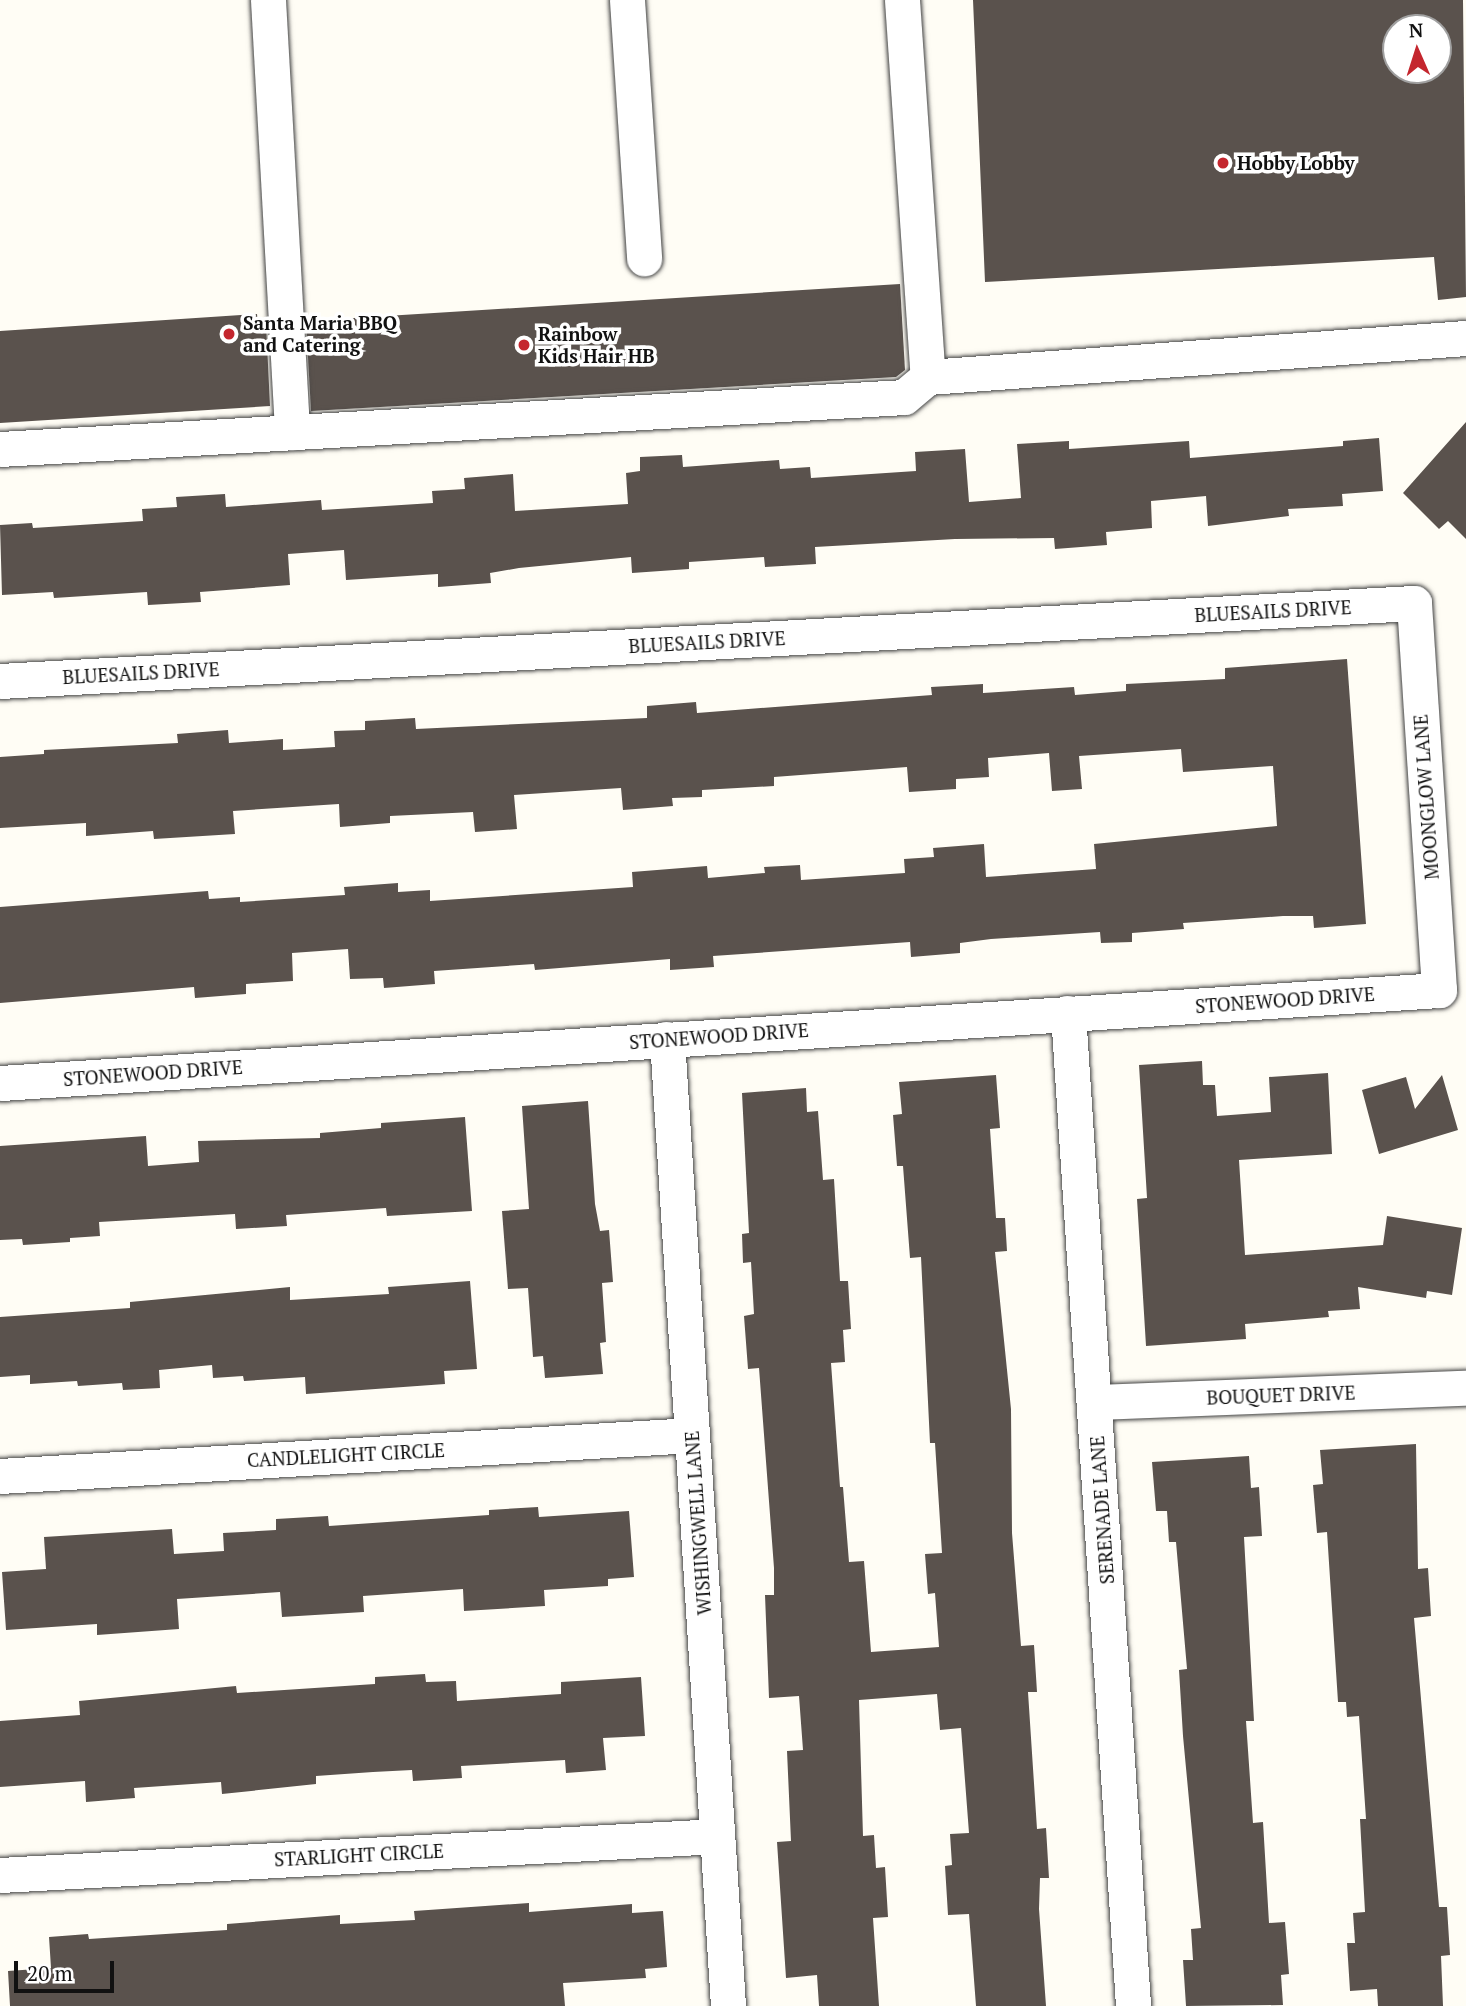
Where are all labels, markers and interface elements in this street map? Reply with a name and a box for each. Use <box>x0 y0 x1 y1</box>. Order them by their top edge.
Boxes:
north arrow <box>1382 14 1452 84</box>
text: N <box>1408 17 1424 42</box>
place label: Hobby Lobby <box>1237 152 1355 174</box>
marker: Hobby Lobby <box>1215 155 1231 171</box>
place label: Santa Maria BBQ and Catering <box>243 312 397 356</box>
place label: Rainbow Kids Hair HB <box>538 323 655 367</box>
marker: Santa Maria BBQ and Catering <box>221 326 237 342</box>
marker: Rainbow Kids Hair HB <box>516 337 532 353</box>
street label: BLUESAILS DRIVE <box>1194 595 1352 627</box>
street label: BLUESAILS DRIVE <box>628 626 786 658</box>
street label: BLUESAILS DRIVE <box>62 657 220 689</box>
street label: MOONGLOW LANE <box>1409 714 1443 880</box>
street label: STONEWOOD DRIVE <box>1194 982 1376 1018</box>
street label: STONEWOOD DRIVE <box>628 1018 810 1054</box>
street label: STONEWOOD DRIVE <box>62 1055 244 1091</box>
street label: BOUQUET DRIVE <box>1206 1381 1356 1409</box>
street label: WISHINGWELL LANE <box>680 1430 716 1616</box>
street label: SERENADE LANE <box>1085 1435 1119 1585</box>
street label: CANDLELIGHT CIRCLE <box>246 1438 446 1472</box>
street label: STARLIGHT CIRCLE <box>273 1839 445 1871</box>
scale bar <box>18 1946 117 1990</box>
text: 20 m <box>27 1959 73 1987</box>

